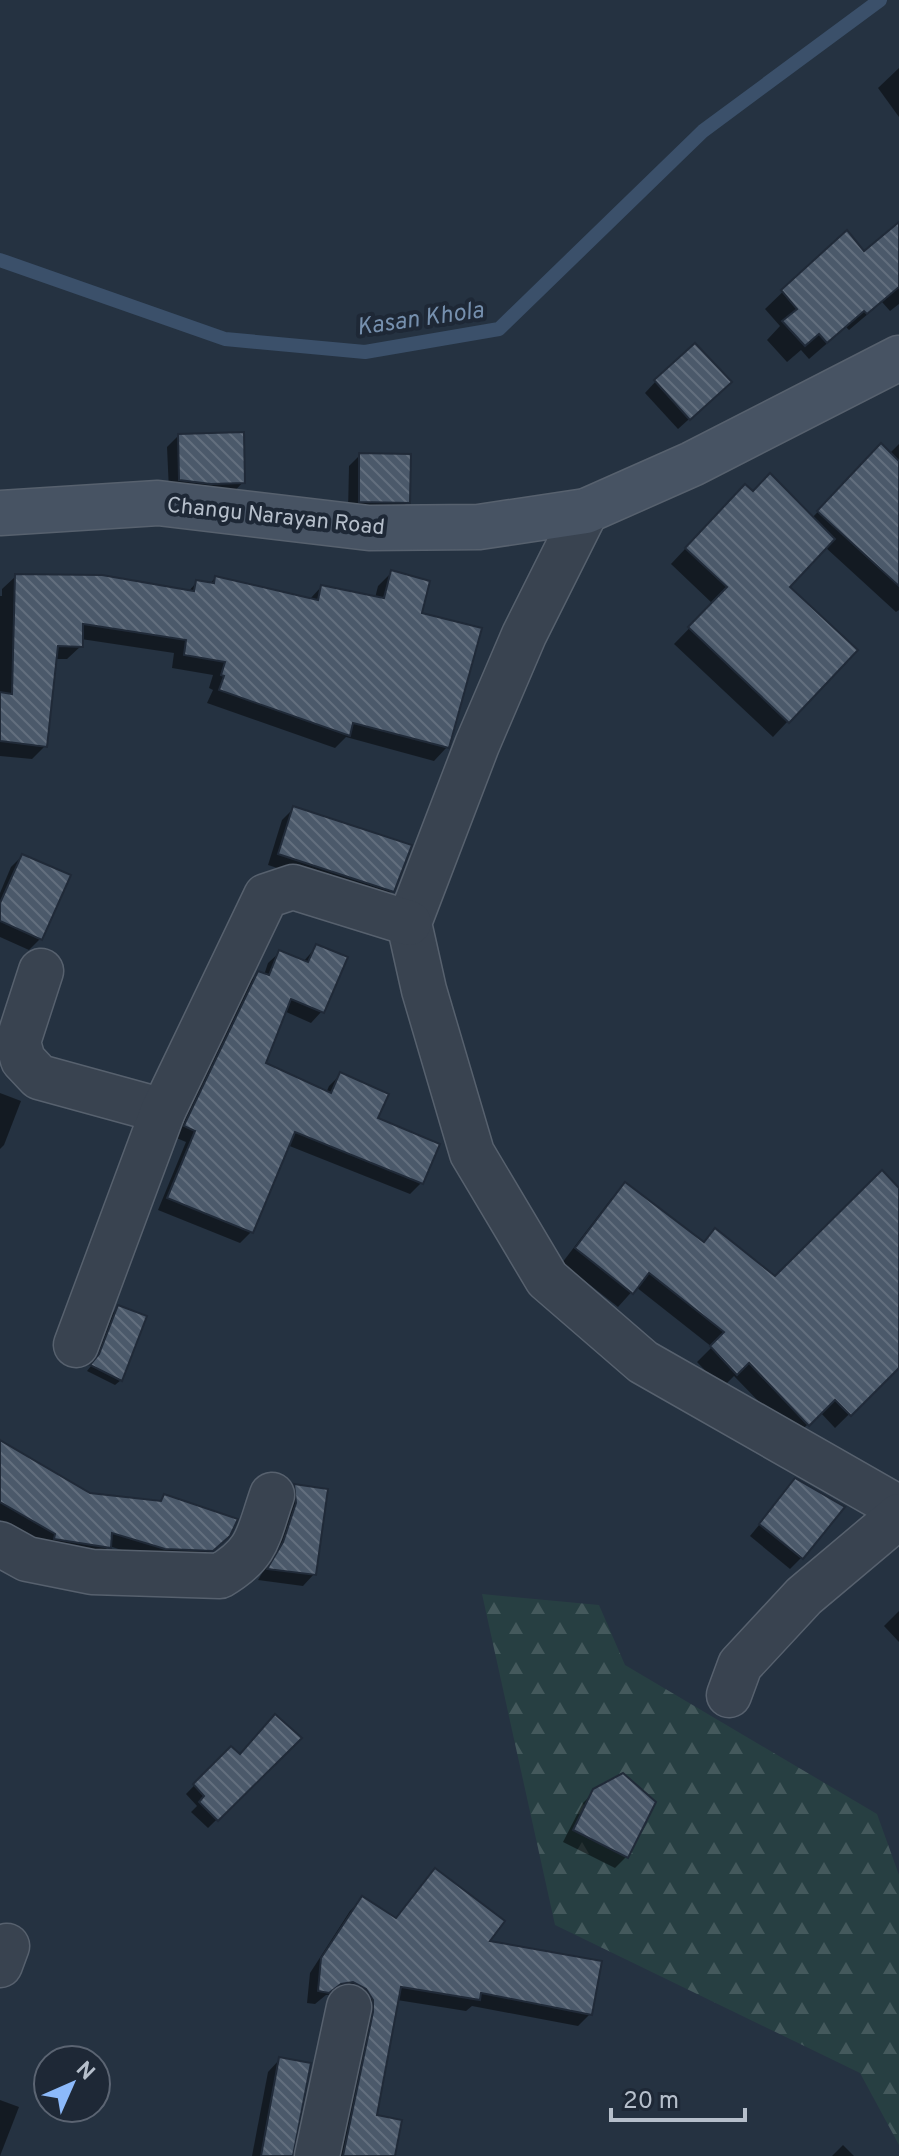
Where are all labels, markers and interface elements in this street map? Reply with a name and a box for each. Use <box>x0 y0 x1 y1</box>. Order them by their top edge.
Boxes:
water label: Kasan Khola <box>355 296 486 344</box>
street label: Changu Narayan Road <box>165 493 386 542</box>
north arrow <box>32 2044 112 2124</box>
text: N <box>69 2056 100 2087</box>
scale bar <box>611 2072 745 2122</box>
text: 20 m <box>623 2087 679 2117</box>

